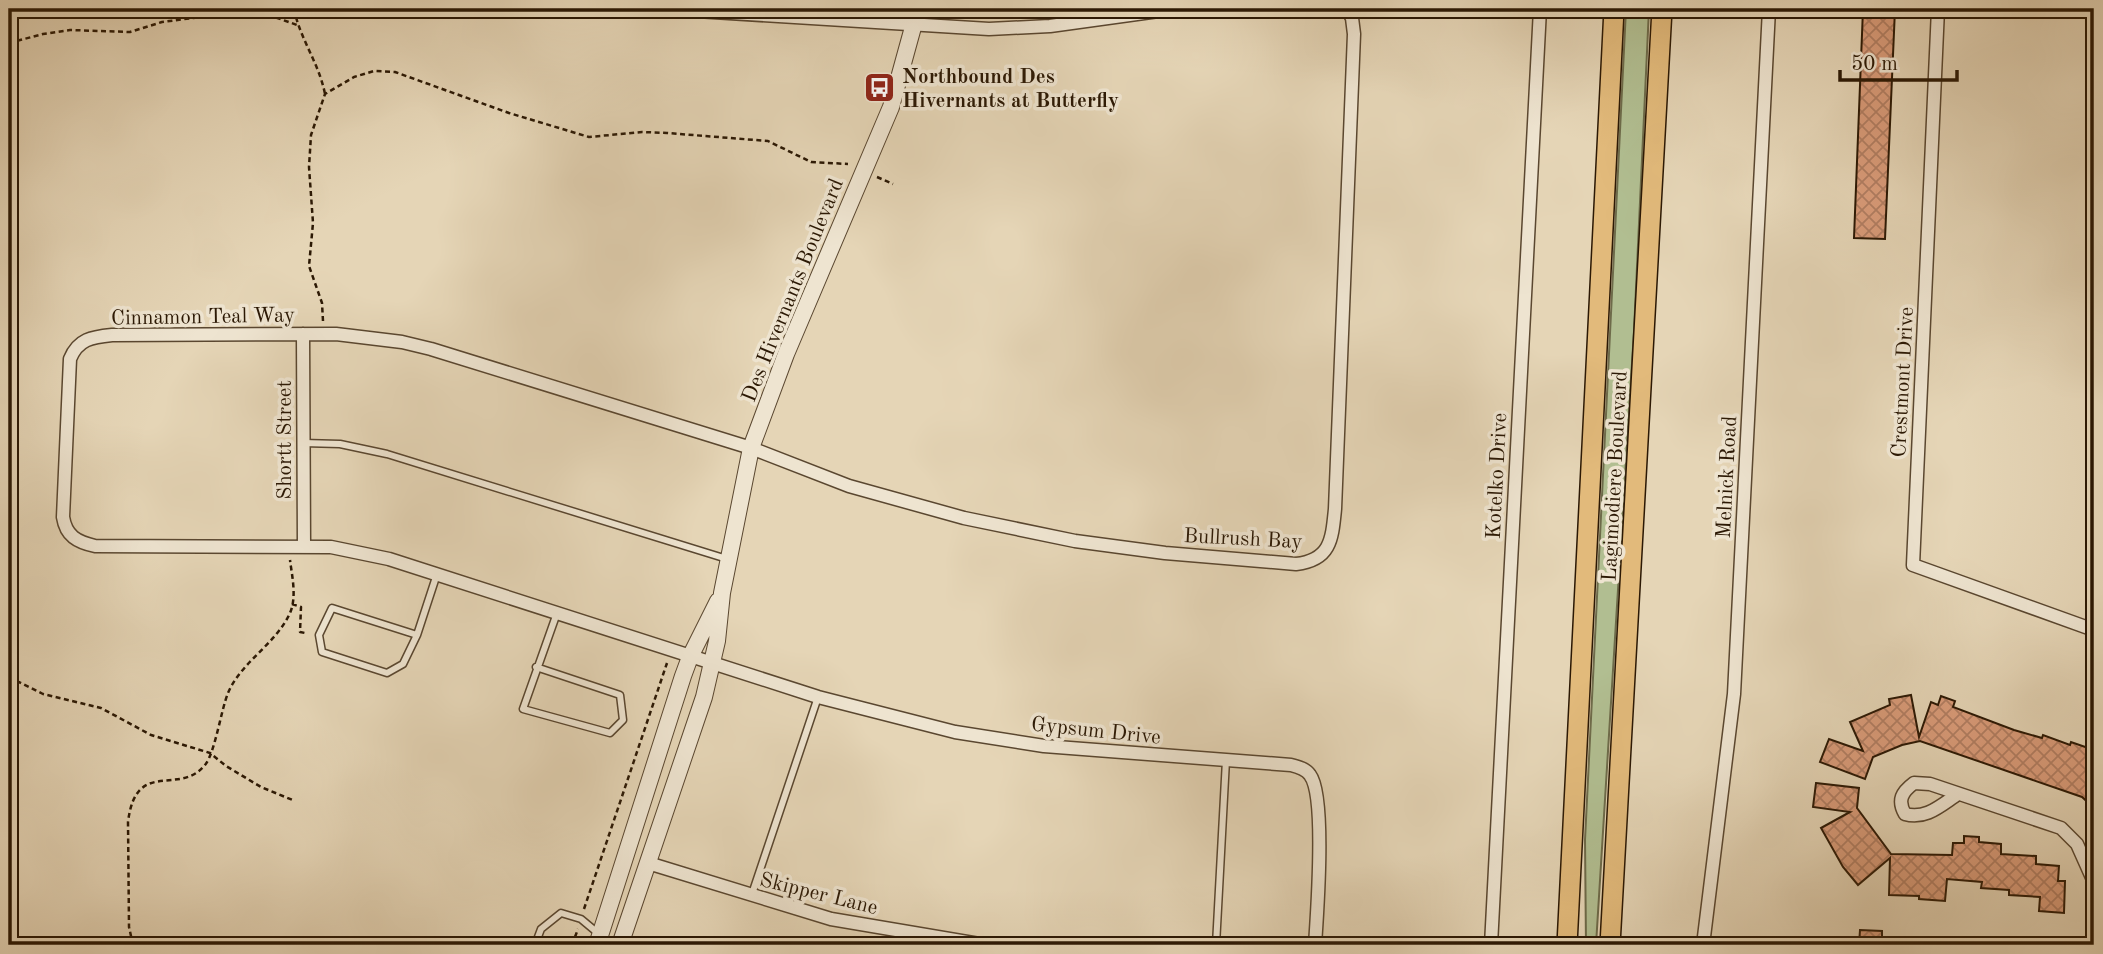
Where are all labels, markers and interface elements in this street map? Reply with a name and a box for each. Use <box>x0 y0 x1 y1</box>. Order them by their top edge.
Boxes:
scale bar <box>1840 38 1958 82</box>
text: 50 m <box>1851 54 1898 75</box>
place label: Northbound Des Hivernants at Butterfly <box>902 67 1119 112</box>
bus stop icon: Northbound Des Hivernants at Butterfly <box>862 71 896 105</box>
street label: Des Hivernants Boulevard <box>739 176 848 405</box>
street label: Cinnamon Teal Way <box>111 305 295 330</box>
street label: Crestmont Drive <box>1889 306 1918 458</box>
street label: Lagimodiere Boulevard <box>1599 370 1632 582</box>
street label: Shortt Street <box>275 380 296 500</box>
street label: Kotelko Drive <box>1484 412 1511 540</box>
street label: Melnick Road <box>1714 415 1741 539</box>
street label: Bullrush Bay <box>1183 526 1303 553</box>
street label: Gypsum Drive <box>1030 714 1162 749</box>
street label: Skipper Lane <box>757 870 880 919</box>

